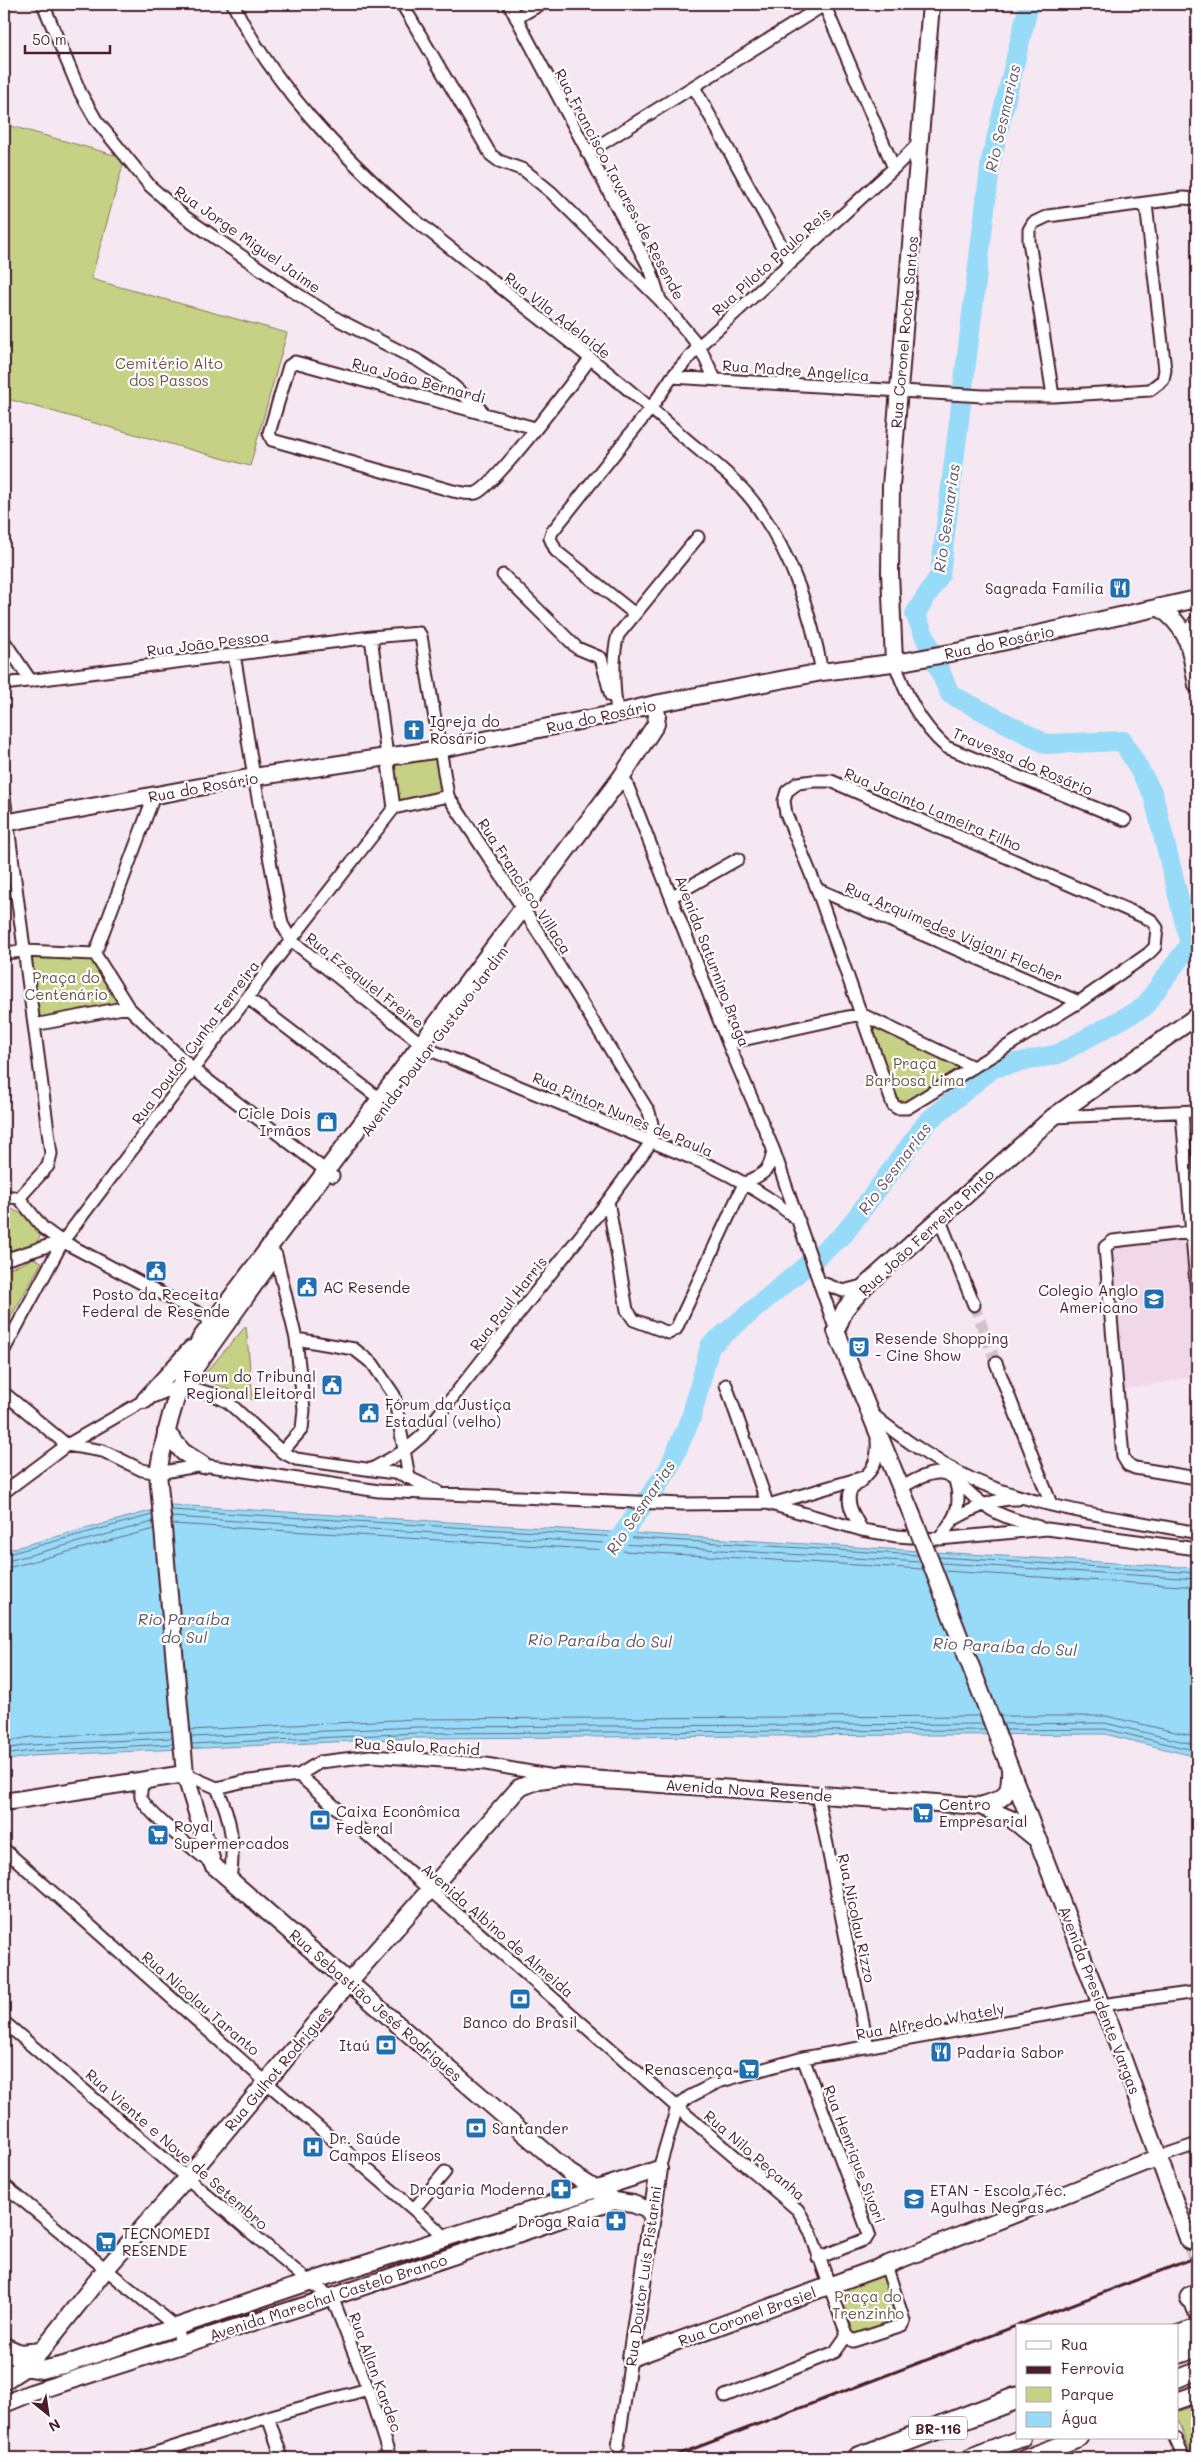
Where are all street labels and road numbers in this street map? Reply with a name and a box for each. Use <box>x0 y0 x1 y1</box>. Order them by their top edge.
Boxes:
street label: Rua Francisco Tavares de Resende <box>550 65 690 303</box>
street label: Rua Jorge Miguel Jaime <box>171 181 325 297</box>
street label: Rua Piloto Paulo Reis <box>707 202 835 320</box>
street label: Rua Coronel Rocha Santos <box>886 235 922 429</box>
street label: Rua Vila Adelaide <box>501 267 615 363</box>
street label: Rua João Bernardi <box>350 353 488 407</box>
street label: Rua Madre Angelica <box>722 355 870 385</box>
street label: Rua do Rosário <box>942 621 1056 663</box>
street label: Rua João Pessoa <box>146 626 270 660</box>
street label: Rua do Rosário <box>544 695 658 737</box>
street label: Travessa do Rosário <box>950 722 1096 800</box>
street label: Rua Jacinto Lameira Filho <box>841 763 1025 855</box>
street label: Rua do Rosário <box>146 767 260 807</box>
street label: Rua Francisco Villaca <box>474 814 576 958</box>
street label: Avenida Saturnino Braga <box>671 872 755 1050</box>
street label: Rua Arquimedes Vigiani Flecher <box>842 877 1066 987</box>
street label: Rua Ezequiel Freire <box>302 927 428 1033</box>
street label: Avenida Doutor Gustavo Jardim <box>356 942 512 1140</box>
street label: Rua Doutor Cunha Ferreira <box>127 956 263 1128</box>
street label: Rua Pintor Nunes de Paula <box>530 1067 716 1161</box>
street label: Rua João Ferreira Pinto <box>854 1164 998 1300</box>
street label: Rua Paul Harris <box>465 1252 551 1354</box>
street label: Rua Saulo Rachid <box>354 1733 480 1759</box>
street label: Avenida Nova Resende <box>665 1774 833 1806</box>
street label: Rua Nicolau Rizzo <box>834 1852 880 1984</box>
street label: Avenida Albino de Almeida <box>418 1858 578 2002</box>
street label: Avenida Presidente Vargas <box>1055 1903 1145 2097</box>
street label: Rua Sebastião Jesé Rodrigues <box>285 1924 467 2086</box>
street label: Rua Nicolau Taranto <box>138 1946 264 2060</box>
street label: Rua Alfredo Whately <box>854 1998 1006 2044</box>
street label: Rua Gulhot Rodrigues <box>220 2001 336 2135</box>
street label: Rua Viente e Nove de Setembro <box>81 2064 273 2234</box>
street label: Rua Henrique Sivori <box>819 2082 891 2226</box>
street label: Rua Nilo Peçanha <box>700 2106 810 2204</box>
street label: Rua Doutor Luís Pistarini <box>620 2184 666 2368</box>
street label: Avenida Marechal Castelo Branco <box>207 2249 450 2345</box>
street label: Rua Coronel Brasiel <box>675 2282 819 2350</box>
street label: Rua Allan Kardec <box>345 2309 407 2435</box>
road number: BR-116 <box>909 2416 967 2440</box>

